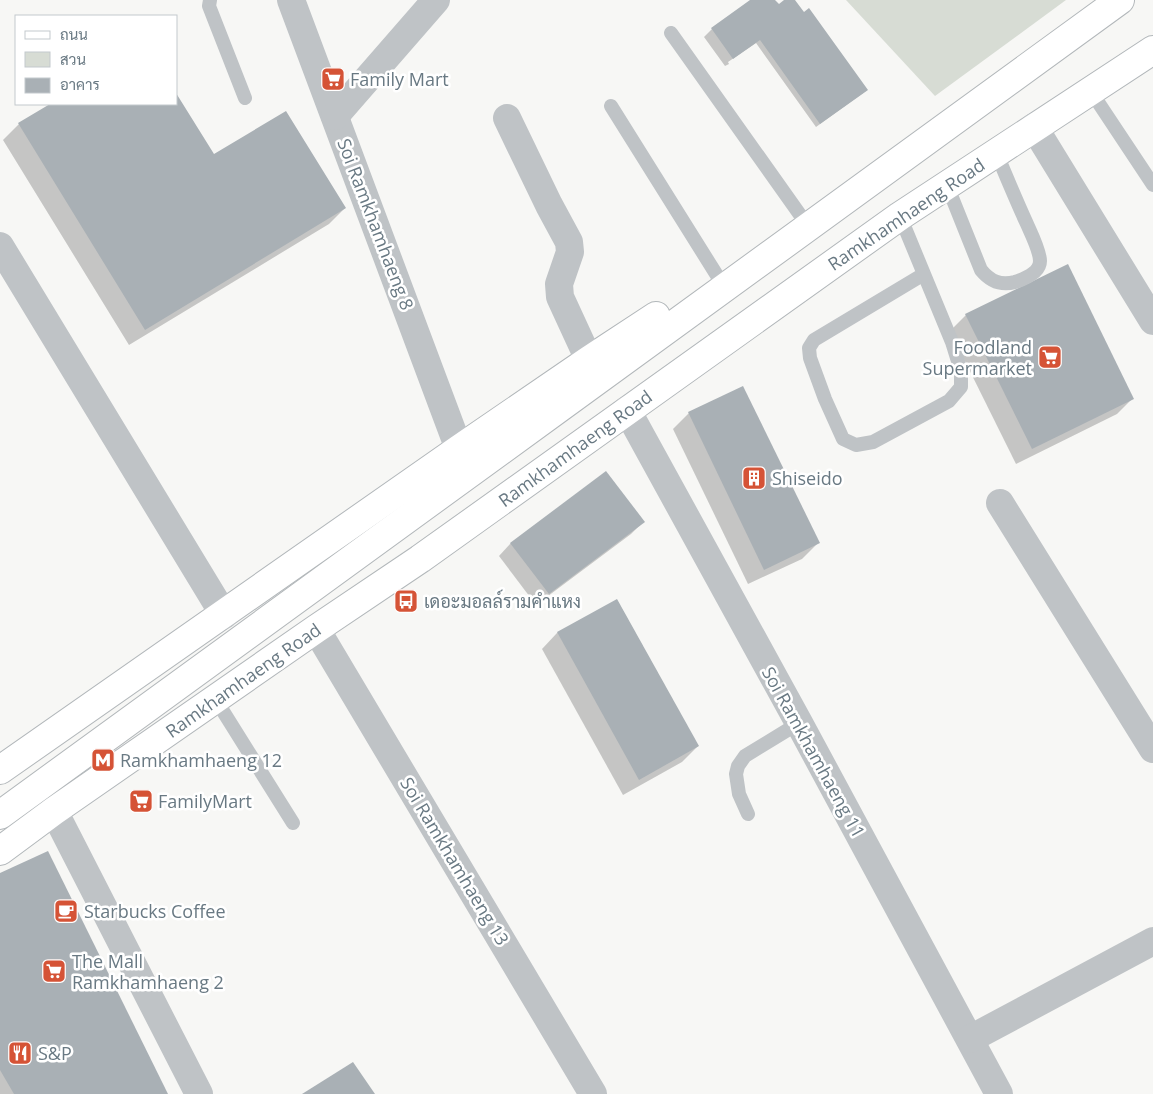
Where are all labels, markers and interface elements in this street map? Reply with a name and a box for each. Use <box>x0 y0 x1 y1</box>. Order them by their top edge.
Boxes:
legend <box>15 15 178 105</box>
text: ถนน <box>60 24 88 44</box>
text: สวน <box>60 49 86 69</box>
supermarket icon: Family Mart <box>320 66 346 92</box>
place label: Family Mart <box>350 67 449 91</box>
text: อาคาร <box>60 74 100 94</box>
street label: Soi Ramkhamhaeng 8 <box>332 135 420 313</box>
street label: Ramkhamhaeng Road <box>823 152 989 276</box>
place label: Foodland Supermarket <box>923 335 1032 380</box>
supermarket icon: Foodland Supermarket <box>1037 344 1063 370</box>
street label: Ramkhamhaeng Road <box>493 384 657 512</box>
building icon: Shiseido <box>741 465 767 491</box>
place label: Shiseido <box>772 466 843 490</box>
bus stop icon: เดอะมอลล์รามคำแหง <box>393 588 419 614</box>
place label: เดอะมอลล์รามคำแหง <box>424 589 581 613</box>
street label: Ramkhamhaeng Road <box>161 617 325 743</box>
street label: Soi Ramkhamhaeng 11 <box>757 662 871 842</box>
metro station icon: Ramkhamhaeng 12 <box>90 747 116 773</box>
place label: Ramkhamhaeng 12 <box>120 748 282 772</box>
street label: Soi Ramkhamhaeng 13 <box>395 772 515 950</box>
supermarket icon: FamilyMart <box>128 788 154 814</box>
place label: FamilyMart <box>158 789 252 813</box>
cafe icon: Starbucks Coffee <box>53 898 79 924</box>
place label: Starbucks Coffee <box>84 899 226 923</box>
place label: The Mall Ramkhamhaeng 2 <box>72 949 224 994</box>
supermarket icon: The Mall Ramkhamhaeng 2 <box>41 958 67 984</box>
restaurant icon: S&P <box>7 1040 33 1066</box>
place label: S&P <box>38 1041 72 1065</box>

